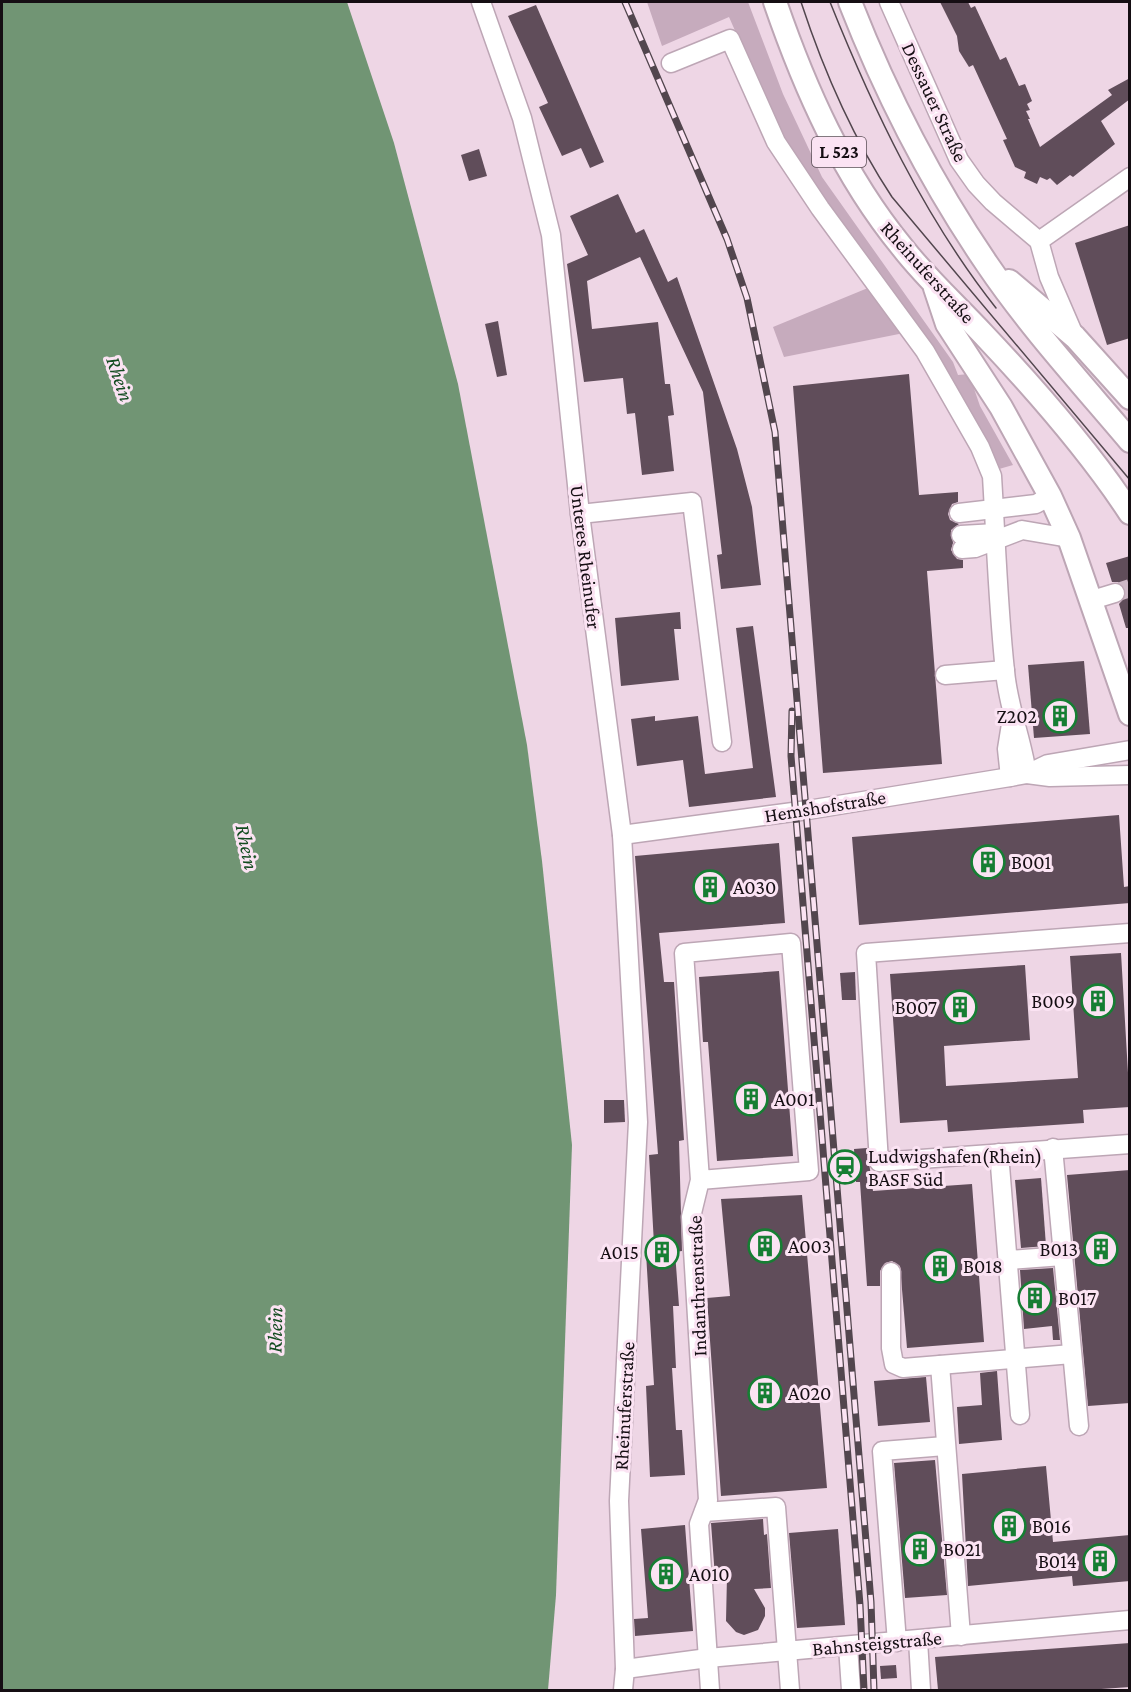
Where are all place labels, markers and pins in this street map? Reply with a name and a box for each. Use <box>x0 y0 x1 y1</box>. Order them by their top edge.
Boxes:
building icon: Z202 <box>1042 698 1078 734</box>
place label: Z202 <box>996 705 1037 727</box>
building icon: B001 <box>970 844 1006 880</box>
place label: B001 <box>1011 851 1051 873</box>
building icon: A030 <box>692 869 728 905</box>
place label: A030 <box>733 876 776 898</box>
building icon: B009 <box>1080 983 1116 1019</box>
building icon: B007 <box>942 989 978 1025</box>
place label: B009 <box>1031 990 1075 1012</box>
place label: B007 <box>895 996 937 1018</box>
building icon: A001 <box>733 1081 769 1117</box>
place label: A001 <box>774 1088 815 1110</box>
place label: Ludwigshafen(Rhein) BASF Süd <box>868 1145 1042 1190</box>
station icon: Ludwigshafen(Rhein) BASF Süd <box>827 1149 863 1185</box>
building icon: A003 <box>747 1228 783 1264</box>
building icon: B013 <box>1083 1231 1119 1267</box>
building icon: A015 <box>644 1234 680 1270</box>
place label: A003 <box>788 1235 831 1257</box>
place label: B013 <box>1040 1238 1078 1260</box>
place label: A015 <box>600 1241 639 1263</box>
building icon: B018 <box>922 1248 958 1284</box>
place label: B018 <box>963 1255 1003 1277</box>
building icon: B017 <box>1017 1280 1053 1316</box>
place label: B017 <box>1058 1287 1096 1309</box>
building icon: A020 <box>747 1375 783 1411</box>
place label: A020 <box>788 1382 831 1404</box>
building icon: B016 <box>991 1508 1027 1544</box>
place label: B016 <box>1032 1515 1071 1537</box>
building icon: B021 <box>902 1531 938 1567</box>
place label: B021 <box>943 1538 981 1560</box>
building icon: B014 <box>1082 1543 1118 1579</box>
place label: B014 <box>1038 1550 1077 1572</box>
building icon: A010 <box>648 1556 684 1592</box>
place label: A010 <box>689 1563 730 1585</box>

